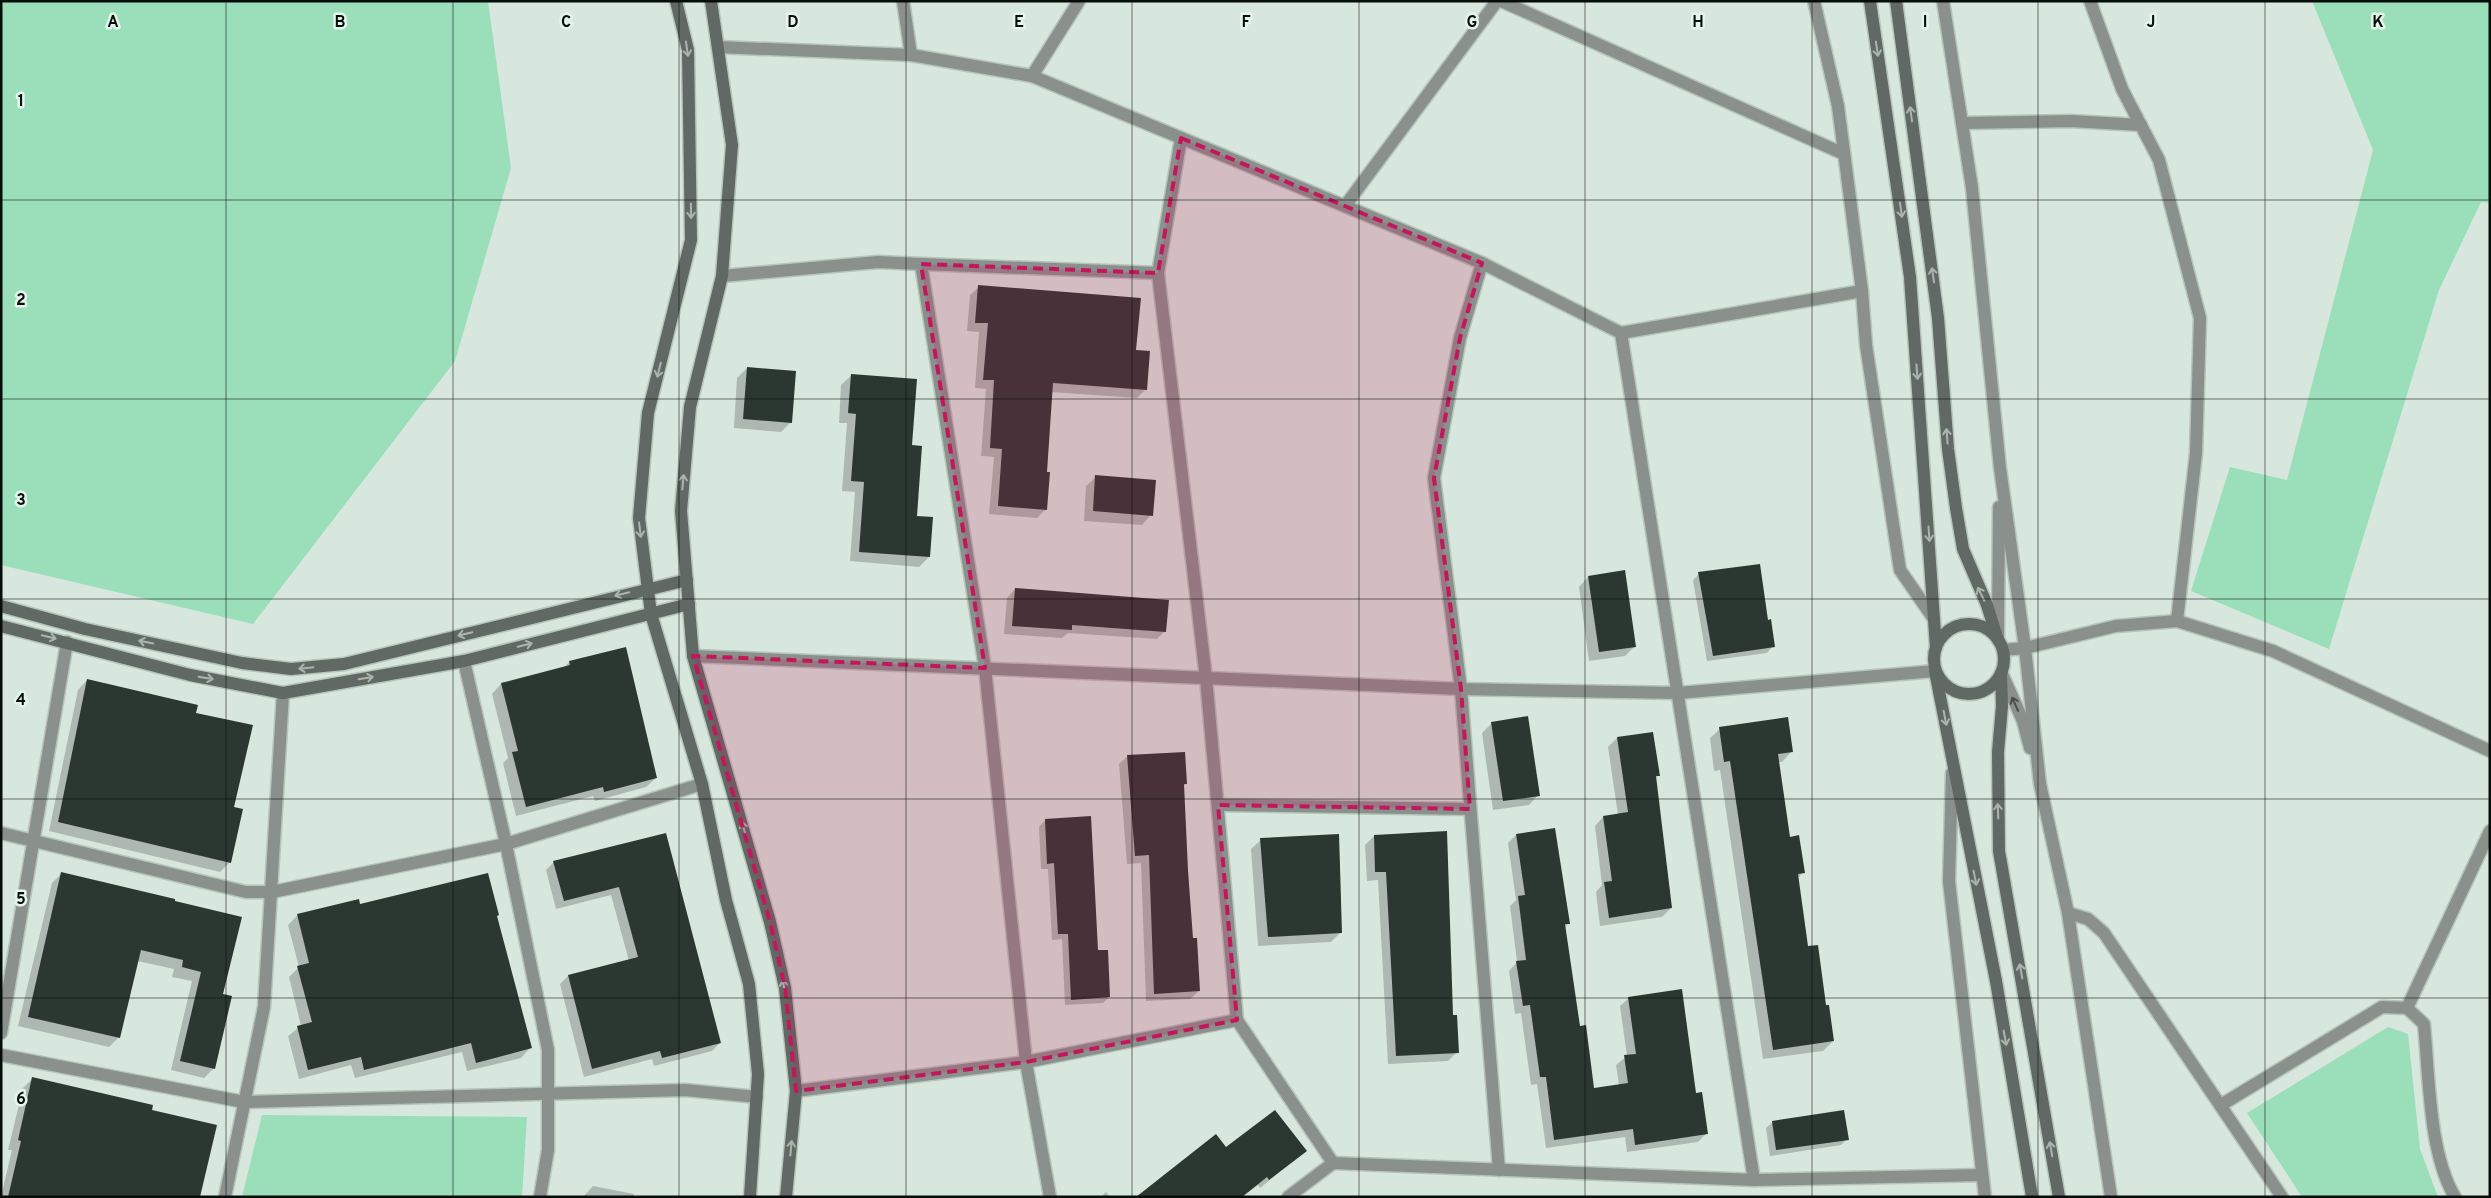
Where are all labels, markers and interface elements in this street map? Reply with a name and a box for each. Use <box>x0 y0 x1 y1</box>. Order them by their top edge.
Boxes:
text: A <box>107 13 119 33</box>
text: B <box>334 13 346 33</box>
text: C <box>561 13 571 33</box>
text: D <box>787 13 799 33</box>
text: E <box>1014 13 1024 33</box>
text: F <box>1241 13 1251 33</box>
text: G <box>1467 13 1477 33</box>
text: H <box>1692 13 1704 33</box>
text: I <box>1923 13 1927 33</box>
text: J <box>2147 13 2155 33</box>
text: K <box>2372 13 2384 33</box>
one-way arrow <box>682 40 692 56</box>
one-way arrow <box>1872 41 1882 57</box>
text: 1 <box>18 92 24 112</box>
one-way arrow <box>1906 106 1916 122</box>
one-way arrow <box>686 202 696 219</box>
one-way arrow <box>1896 202 1906 218</box>
one-way arrow <box>1927 267 1937 283</box>
text: 2 <box>16 291 26 311</box>
one-way arrow <box>654 361 663 377</box>
one-way arrow <box>1913 364 1922 380</box>
one-way arrow <box>1942 429 1951 445</box>
one-way arrow <box>678 475 688 491</box>
text: 3 <box>16 491 26 511</box>
one-way arrow <box>635 522 645 538</box>
one-way arrow <box>1924 526 1933 542</box>
one-way arrow <box>1976 587 1985 602</box>
one-way arrow <box>615 590 631 599</box>
one-way arrow <box>457 630 473 639</box>
one-way arrow <box>40 633 56 643</box>
one-way arrow <box>139 637 155 646</box>
one-way arrow <box>516 640 532 649</box>
one-way arrow <box>298 663 314 672</box>
one-way arrow <box>357 672 373 682</box>
one-way arrow <box>197 674 213 684</box>
text: 4 <box>16 691 26 711</box>
one-way arrow <box>2010 697 2020 712</box>
one-way arrow <box>1940 710 1950 726</box>
one-way arrow <box>1993 803 2003 819</box>
one-way arrow <box>738 822 748 838</box>
one-way arrow <box>1971 870 1981 886</box>
text: 5 <box>16 890 26 910</box>
one-way arrow <box>2015 964 2025 980</box>
one-way arrow <box>779 979 789 995</box>
one-way arrow <box>2001 1029 2011 1045</box>
text: 6 <box>16 1090 26 1110</box>
one-way arrow <box>787 1141 796 1157</box>
one-way arrow <box>2046 1141 2056 1157</box>

